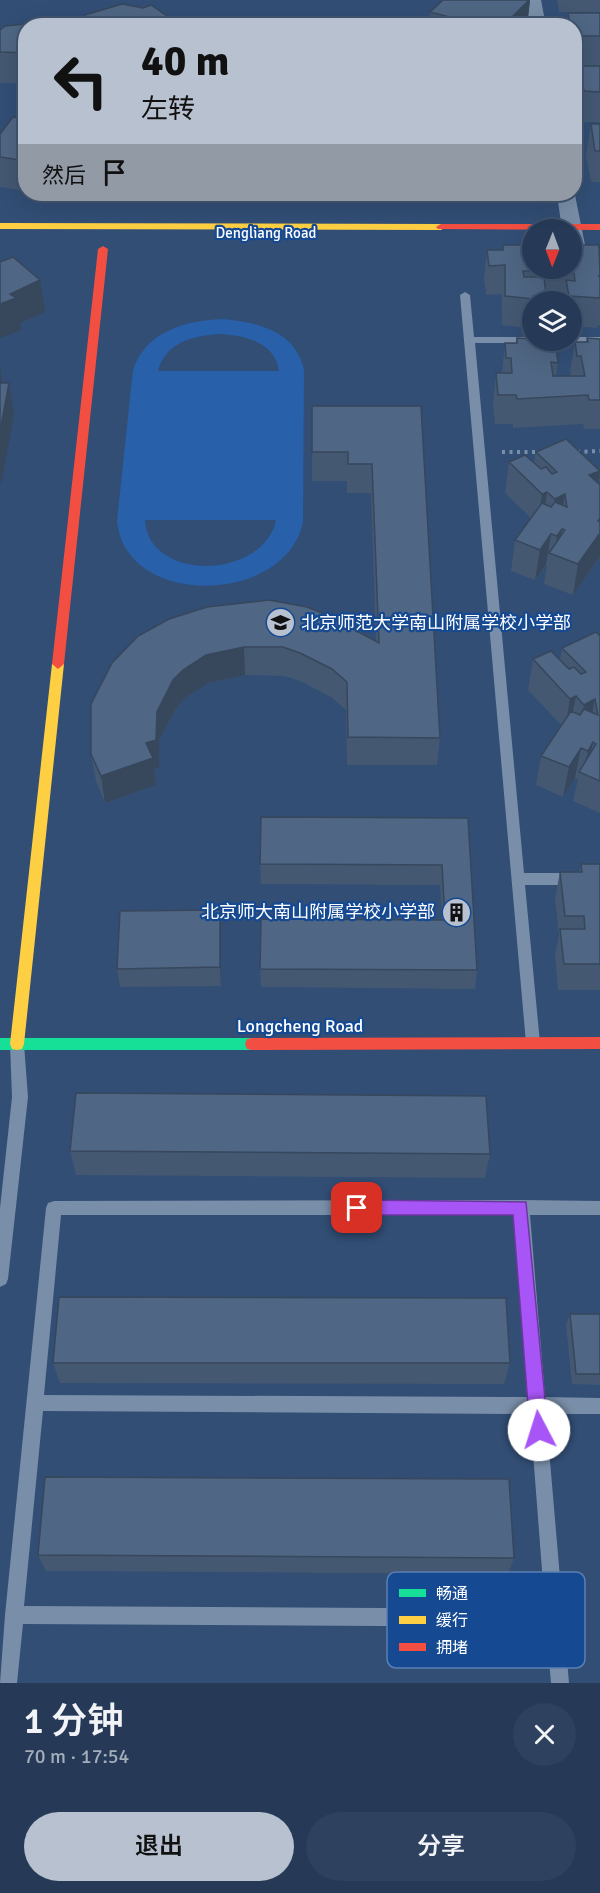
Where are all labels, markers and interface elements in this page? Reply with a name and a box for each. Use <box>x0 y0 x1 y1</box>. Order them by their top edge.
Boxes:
text: 40 m <box>141 36 230 87</box>
icon: left <box>42 42 120 120</box>
text: 左转 <box>141 93 195 126</box>
icon: arrive <box>98 156 131 189</box>
text: 然后 <box>42 162 86 189</box>
north arrow <box>522 219 582 279</box>
map controls <box>522 219 582 351</box>
street label: Dengliang Road <box>216 224 316 242</box>
button: layers <box>522 291 582 351</box>
school or university icon: 北京师范大学南山附属学校小学部 <box>264 607 296 639</box>
place label: 北京师范大学南山附属学校小学部 <box>301 612 571 634</box>
building icon: 北京师大南山附属学校小学部 <box>440 896 472 928</box>
place label: 北京师大南山附属学校小学部 <box>201 901 435 923</box>
street label: Longcheng Road <box>237 1015 363 1037</box>
pin <box>331 1182 382 1233</box>
icon: arrive <box>340 1191 373 1224</box>
position arrow <box>507 1398 571 1462</box>
legend <box>387 1572 585 1668</box>
text: 畅通 <box>436 1584 468 1604</box>
text: 缓行 <box>436 1611 468 1631</box>
text: 拥堵 <box>436 1638 468 1658</box>
text: 1 分钟 <box>24 1699 123 1744</box>
button: close <box>513 1703 576 1766</box>
text: 70 m · 17:54 <box>24 1744 129 1769</box>
button: 退出 <box>24 1812 294 1881</box>
button: 分享 <box>306 1812 576 1881</box>

